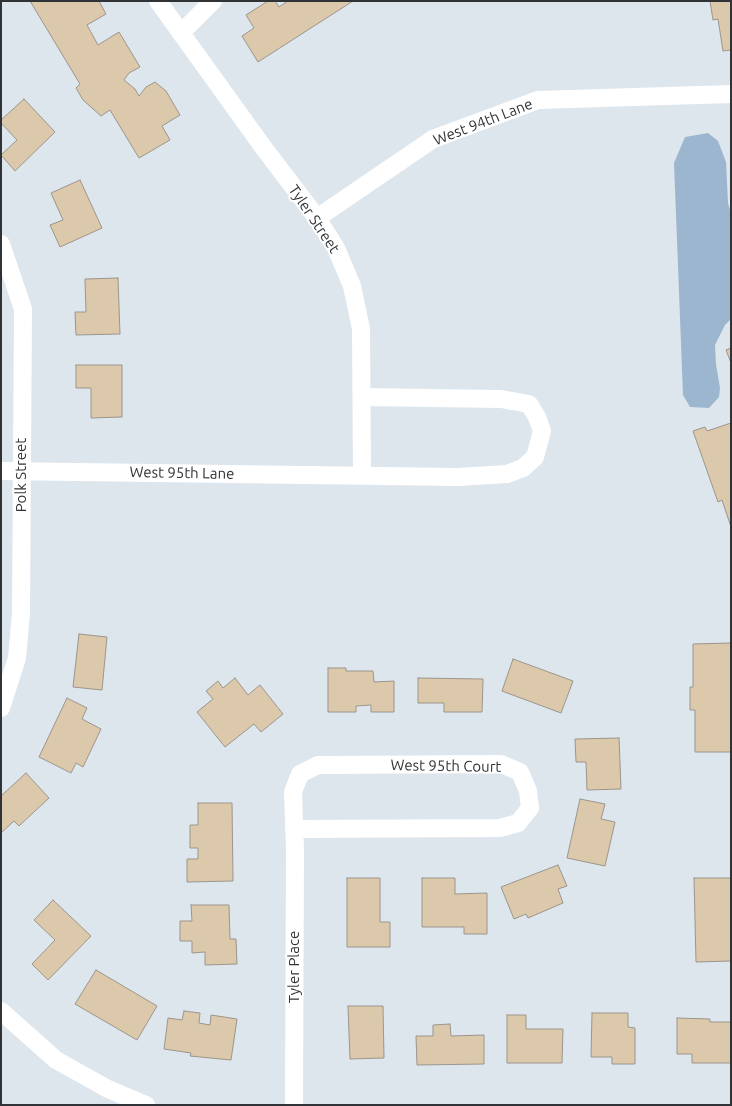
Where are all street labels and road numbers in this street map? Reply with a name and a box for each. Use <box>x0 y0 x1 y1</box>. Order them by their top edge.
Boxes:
street label: West 94th Lane <box>431 95 535 149</box>
street label: Tyler Street <box>285 181 343 257</box>
street label: Polk Street <box>12 438 30 512</box>
street label: West 95th Lane <box>129 463 235 483</box>
street label: West 95th Court <box>391 756 501 776</box>
street label: Tyler Place <box>285 931 303 1003</box>

